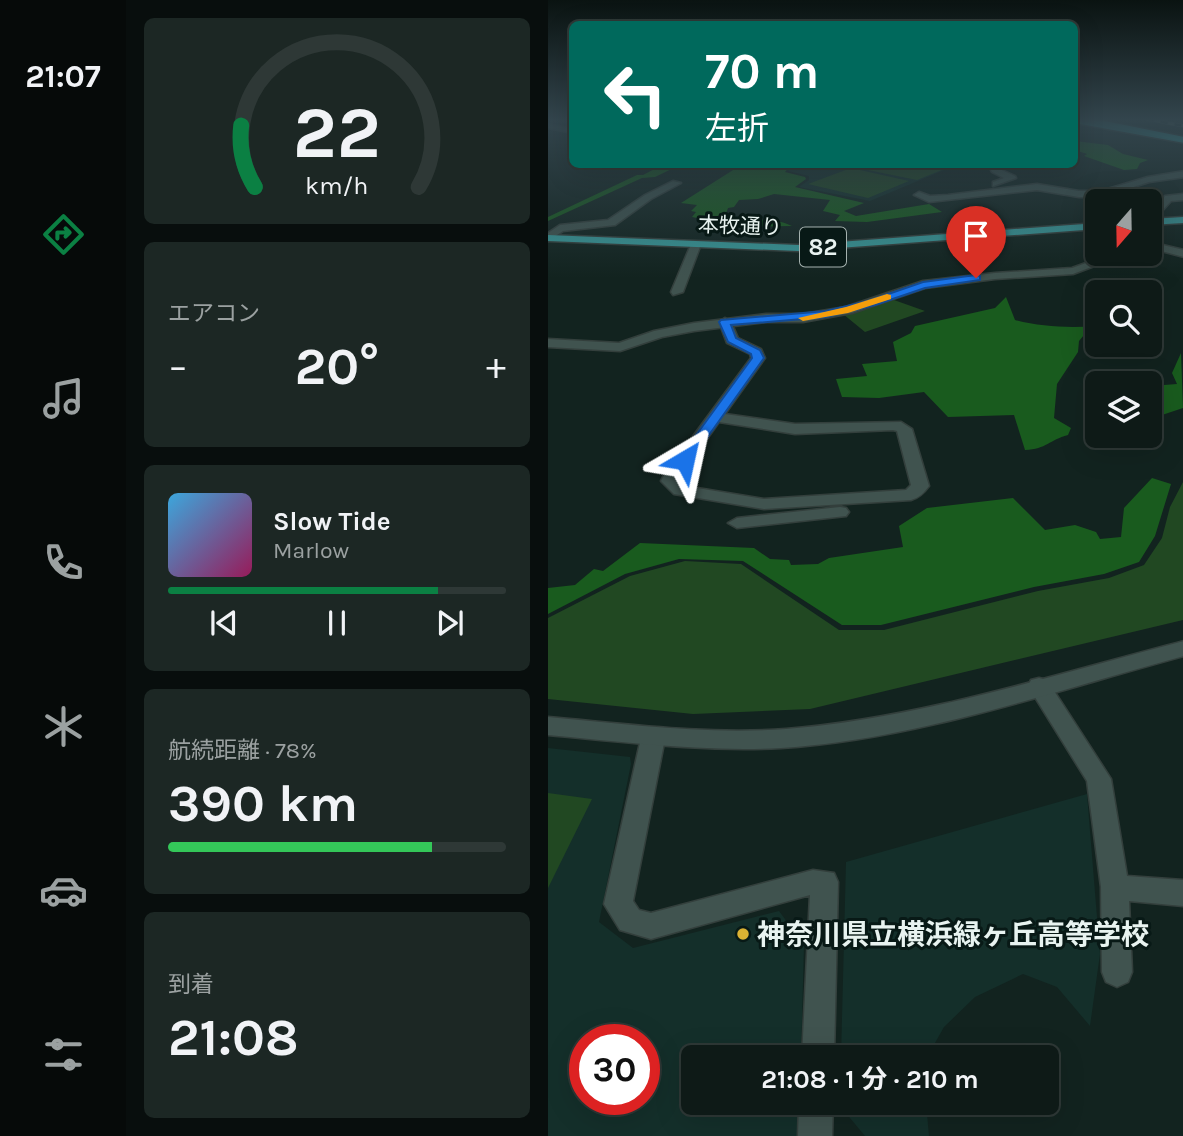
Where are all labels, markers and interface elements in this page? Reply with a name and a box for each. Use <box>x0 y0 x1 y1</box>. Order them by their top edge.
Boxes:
text: 70 m <box>705 43 819 100</box>
icon: left <box>590 49 681 140</box>
text: 21:07 <box>25 58 101 95</box>
text: 22 <box>293 90 381 175</box>
text: 左折 <box>705 110 769 147</box>
text: km/h <box>305 171 369 200</box>
north arrow <box>1085 189 1162 266</box>
map controls <box>1085 189 1162 448</box>
pin <box>946 206 1006 278</box>
icon: directions <box>39 210 88 259</box>
street label: 本牧通り <box>698 213 782 239</box>
icon: arrive <box>957 217 995 255</box>
road number: 82 <box>800 228 846 266</box>
button: search <box>1085 280 1162 357</box>
text: エアコン <box>168 300 260 327</box>
text: 20° <box>295 336 379 397</box>
text: − <box>168 344 188 389</box>
text: + <box>486 344 506 389</box>
button: layers <box>1085 371 1162 448</box>
icon: music <box>39 374 88 423</box>
position arrow <box>648 423 722 497</box>
text: Slow Tide <box>273 506 391 537</box>
text: Marlow <box>273 537 349 564</box>
icon: phone <box>39 538 88 587</box>
icon: previous <box>205 604 243 642</box>
icon: pause <box>318 604 356 642</box>
icon: next <box>431 604 469 642</box>
icon: climate <box>39 702 88 751</box>
text: 航続距離 · 78% <box>168 737 317 764</box>
text: 390 km <box>168 773 358 834</box>
icon: car <box>39 866 88 915</box>
place label: 神奈川県立横浜緑ヶ丘高等学校 <box>757 918 1149 951</box>
marker: 神奈川県立横浜緑ヶ丘高等学校 <box>735 926 751 942</box>
text: 到着 <box>168 971 214 998</box>
text: 21:08 <box>168 1007 299 1068</box>
speed limit sign: 30 <box>569 1024 660 1115</box>
icon: filters <box>39 1030 88 1079</box>
text: 21:08 · 1 分 · 210 m <box>761 1064 979 1095</box>

